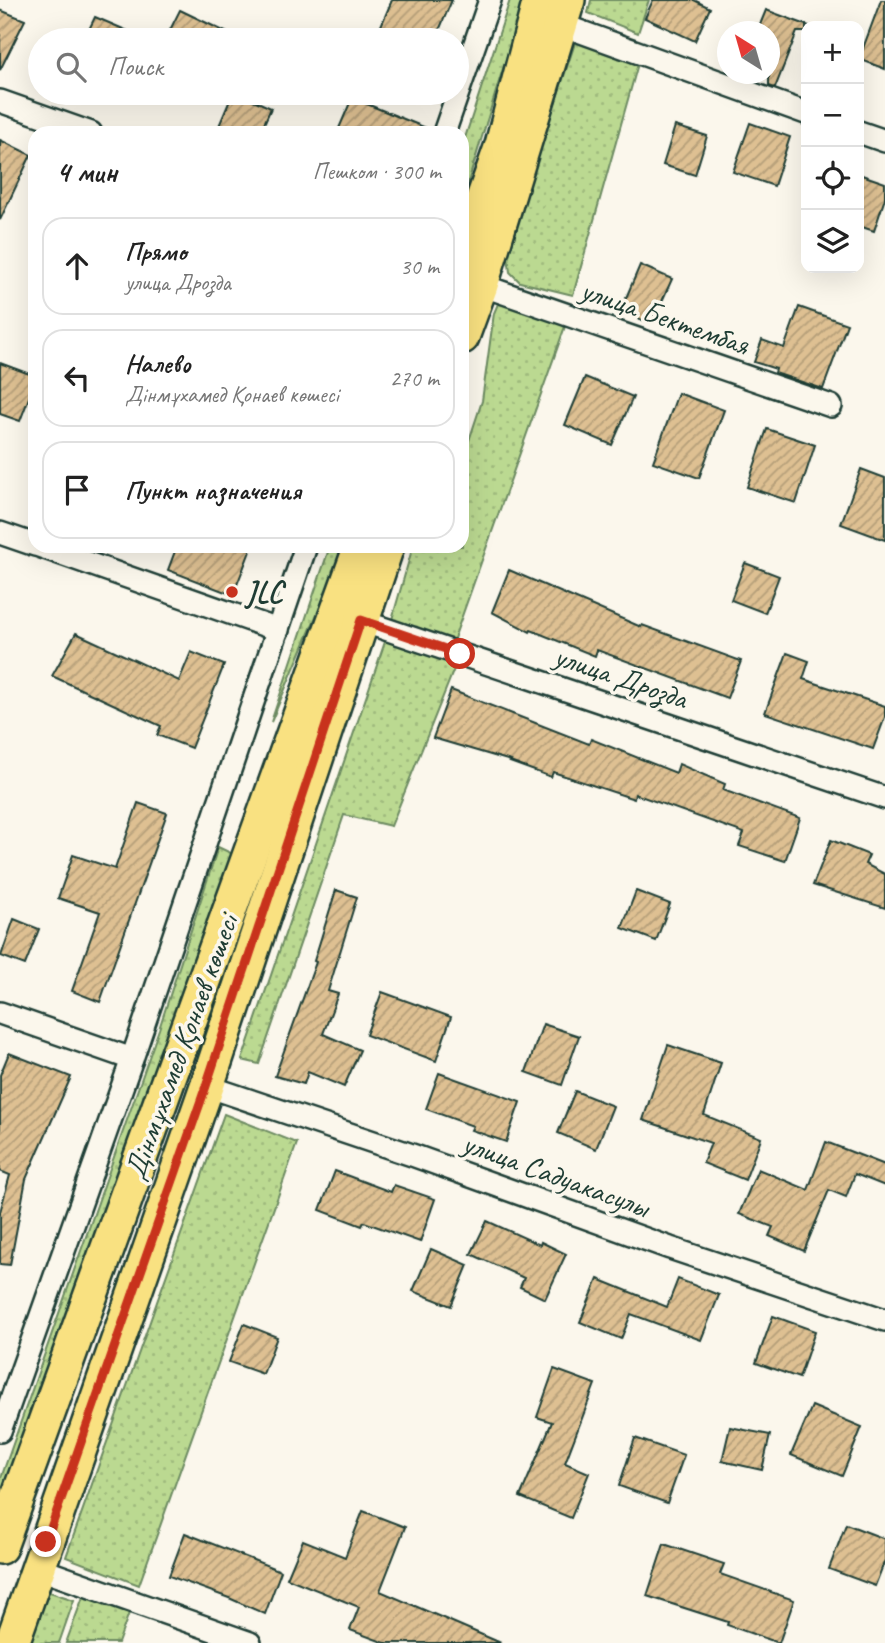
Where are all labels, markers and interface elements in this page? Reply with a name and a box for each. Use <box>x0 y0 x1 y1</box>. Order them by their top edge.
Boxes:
north arrow <box>717 21 780 84</box>
map controls <box>801 21 864 273</box>
button: + <box>801 21 864 84</box>
search box <box>28 28 469 105</box>
icon: search <box>52 48 90 86</box>
text: Поиск <box>108 50 163 83</box>
button: − <box>801 84 864 147</box>
button: locate <box>801 147 864 210</box>
text: 4 мин <box>56 153 117 191</box>
text: Пешком · 300 m <box>313 157 441 186</box>
button: layers <box>801 210 864 273</box>
text: Прямо <box>125 235 187 268</box>
icon: ahead <box>58 247 96 285</box>
text: 30 m <box>400 252 439 281</box>
text: улица Дрозда <box>125 268 231 297</box>
street label: улица Бектембая <box>574 270 755 364</box>
text: Налево <box>125 347 191 380</box>
icon: left <box>58 359 96 397</box>
text: 270 m <box>390 364 439 393</box>
text: Дінмұхамед Қонаев көшесі <box>125 380 339 409</box>
icon: arrive <box>58 471 96 509</box>
text: Пункт назначения <box>125 474 301 507</box>
place label: JLC <box>244 573 287 611</box>
marker: JLC <box>224 584 240 600</box>
street label: улица Дрозда <box>548 636 694 718</box>
route start <box>444 638 475 669</box>
street label: Дінмұхамед Қонаев көшесі <box>115 906 248 1185</box>
street label: улица Садуакасулы <box>456 1123 656 1227</box>
route end <box>30 1526 61 1557</box>

